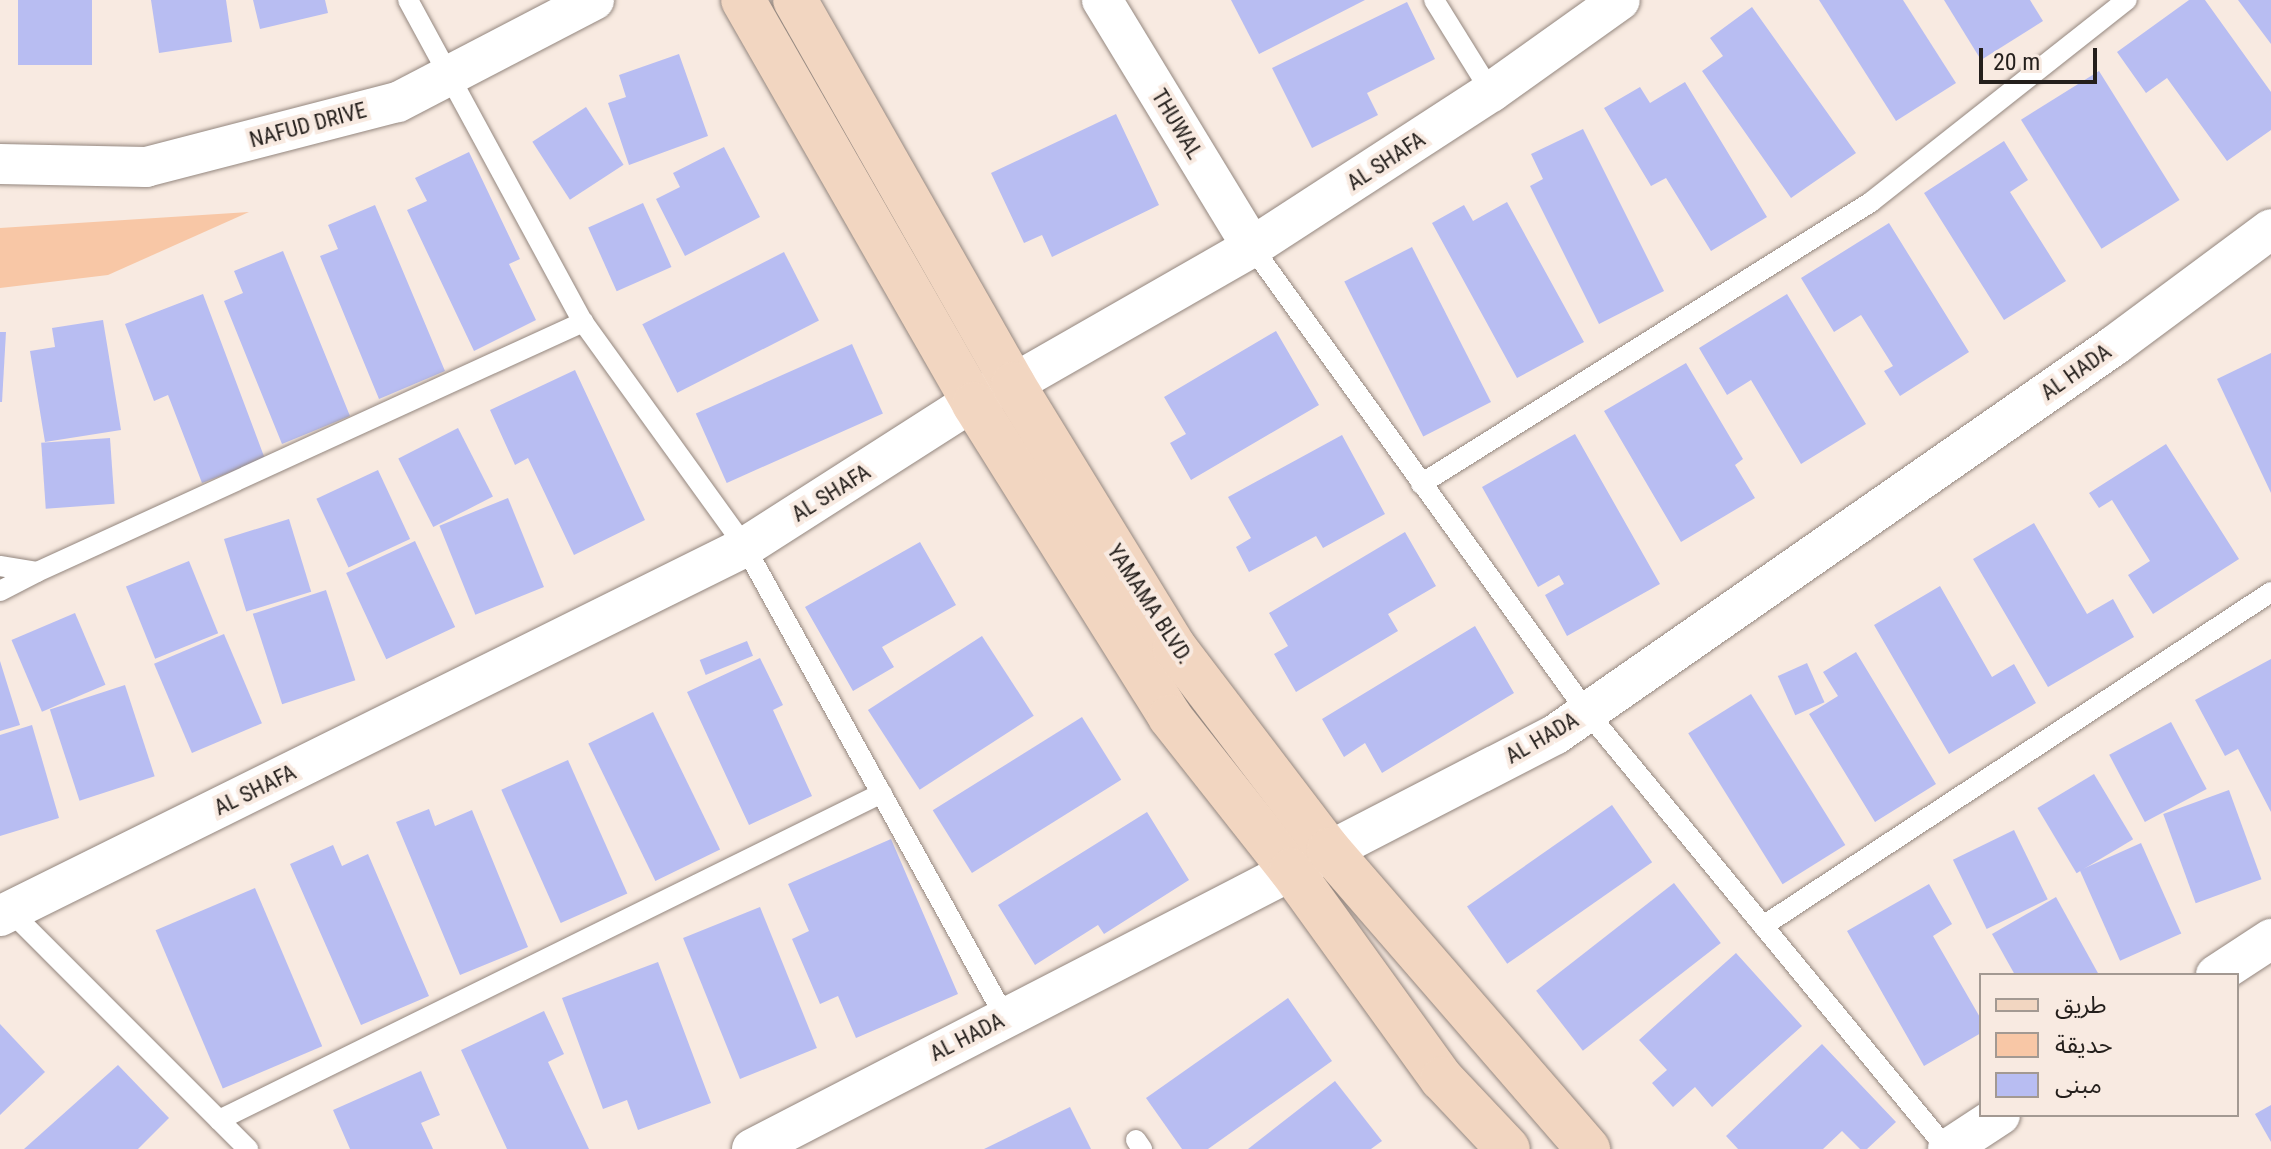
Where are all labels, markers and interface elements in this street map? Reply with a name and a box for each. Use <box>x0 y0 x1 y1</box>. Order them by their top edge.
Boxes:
scale bar <box>1983 32 2101 82</box>
text: 20 m <box>1993 48 2040 76</box>
street label: THUWAL <box>1146 84 1208 164</box>
street label: NAFUD DRIVE <box>247 97 369 153</box>
street label: AL SHAFA <box>1342 126 1430 196</box>
street label: AL HADA <box>2036 338 2116 406</box>
street label: AL SHAFA <box>787 459 875 527</box>
street label: YAMAMA BLVD. <box>1101 539 1199 669</box>
street label: AL HADA <box>1501 707 1583 769</box>
street label: AL SHAFA <box>210 759 300 821</box>
legend <box>1979 973 2239 1117</box>
text: طريق <box>2055 991 2107 1019</box>
street label: AL HADA <box>925 1007 1009 1067</box>
text: حديقة <box>2055 1031 2113 1059</box>
text: مبنى <box>2055 1071 2102 1099</box>

